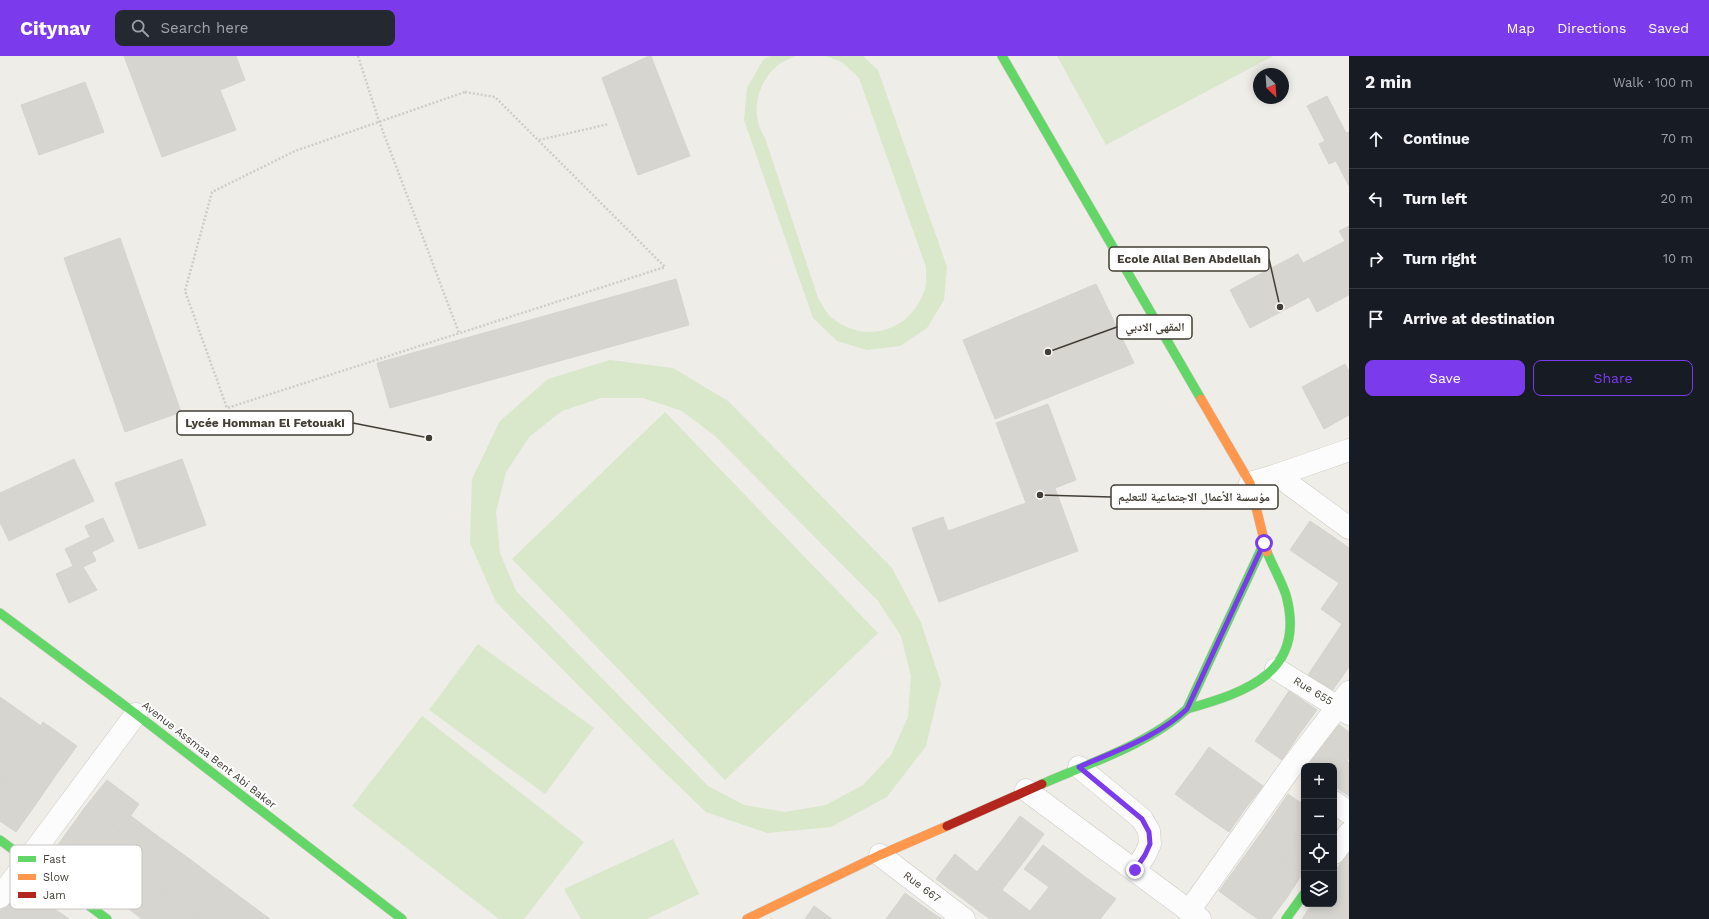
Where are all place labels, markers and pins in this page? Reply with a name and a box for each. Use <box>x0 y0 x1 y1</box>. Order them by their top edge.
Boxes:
callout: Ecole Allal Ben Abdellah <box>1109 247 1269 271</box>
callout: المقهى الادبي <box>1117 315 1192 339</box>
callout: Lycée Homman El Fetouaki <box>177 411 353 435</box>
callout: مؤسسة الأعمال الاجتماعية للتعليم <box>1111 485 1278 509</box>

